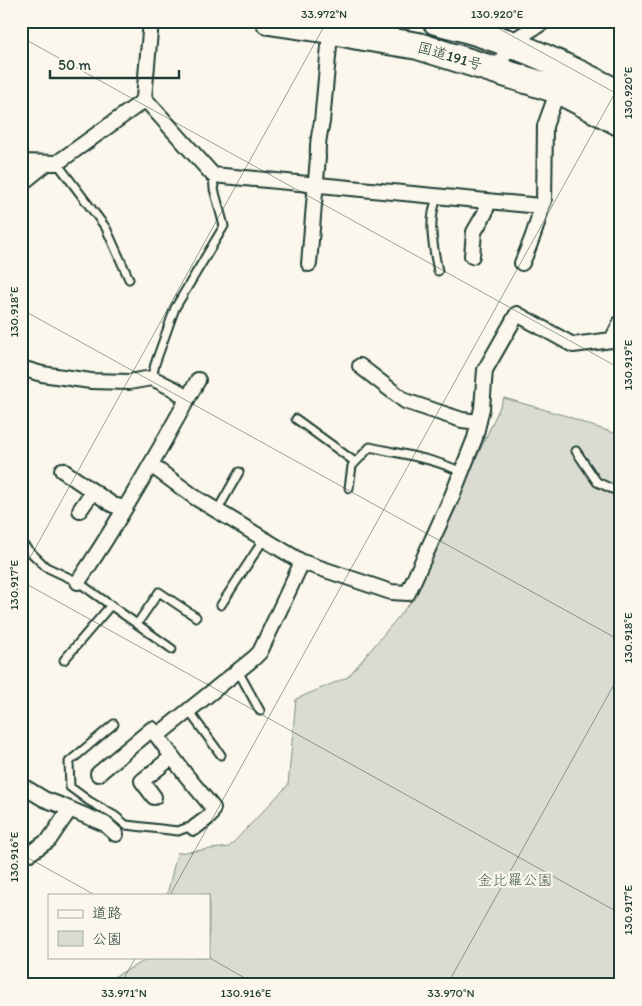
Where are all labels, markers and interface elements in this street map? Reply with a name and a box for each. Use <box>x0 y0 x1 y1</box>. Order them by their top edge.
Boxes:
text: 33.972°N <box>301 7 347 21</box>
text: 130.920°E <box>471 7 524 21</box>
street label: 国道191号 <box>415 38 485 74</box>
scale bar <box>50 48 179 80</box>
text: 50 m <box>58 56 91 74</box>
text: 130.920°E <box>621 66 635 119</box>
text: 130.918°E <box>7 286 21 338</box>
text: 130.919°E <box>621 339 635 390</box>
text: 130.917°E <box>7 559 21 610</box>
text: 130.918°E <box>621 612 635 664</box>
text: 130.916°E <box>7 831 21 882</box>
park label: 金比羅公園 <box>477 871 553 889</box>
text: 130.917°E <box>621 884 635 935</box>
legend <box>48 894 210 958</box>
text: 道路 <box>92 904 122 922</box>
text: 公園 <box>92 930 122 948</box>
text: 33.971°N <box>101 986 147 1000</box>
text: 130.916°E <box>221 986 272 1000</box>
text: 33.970°N <box>427 986 475 1000</box>

